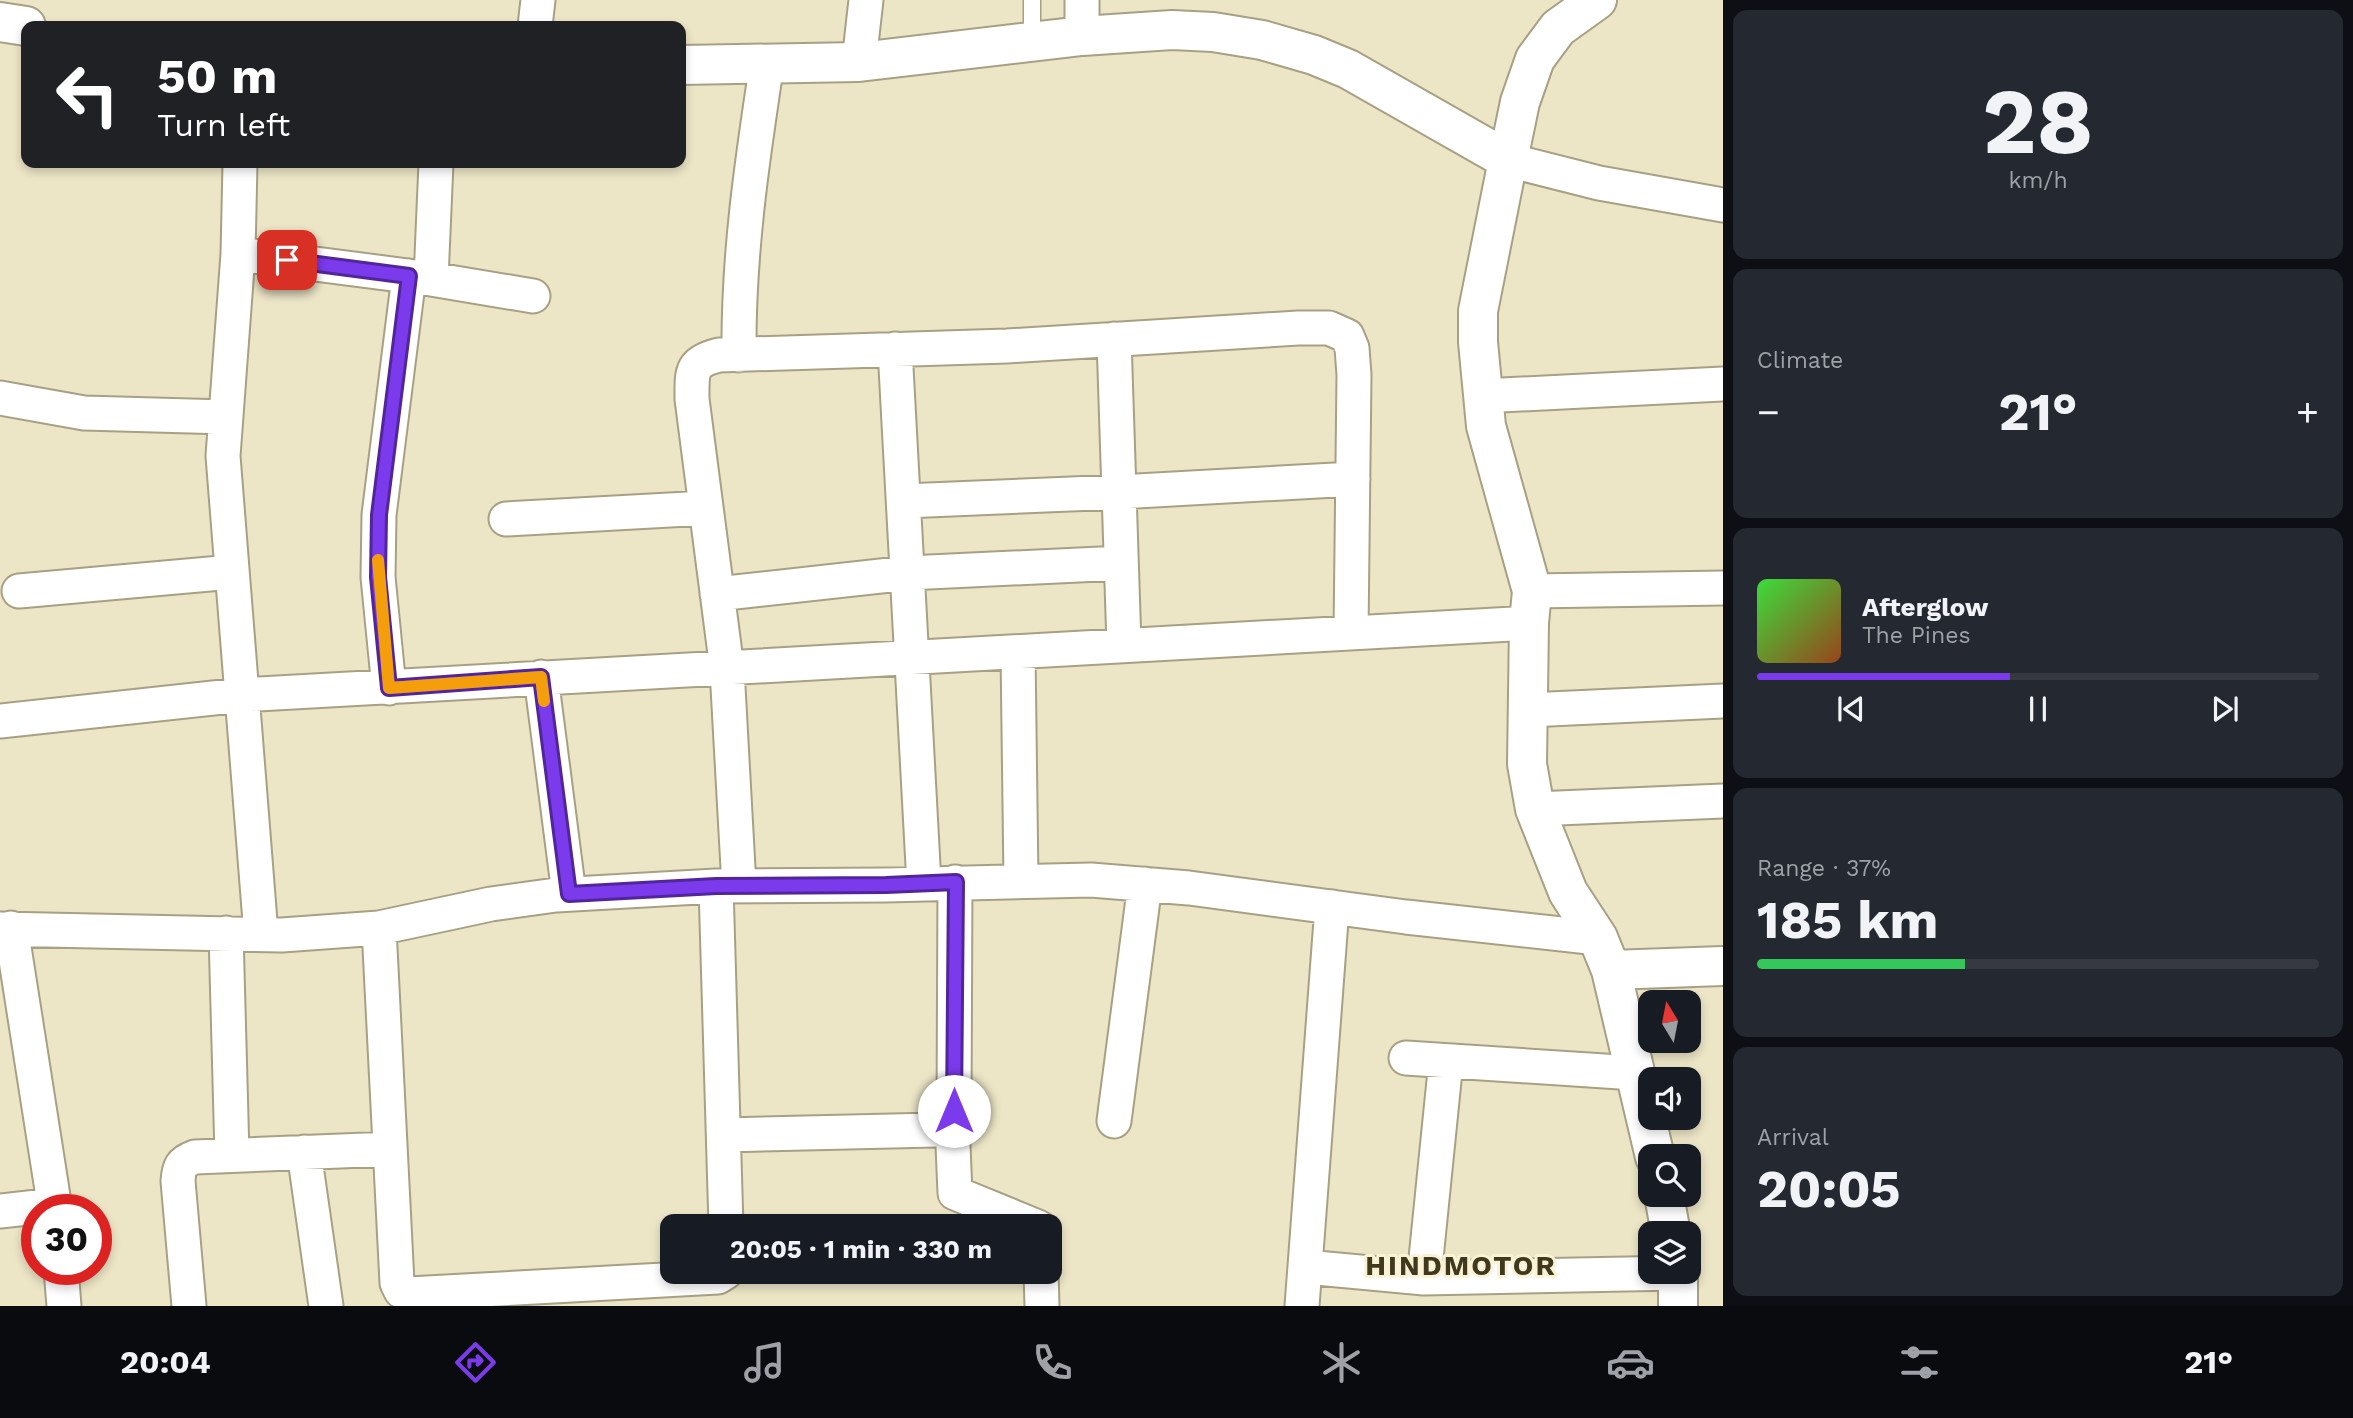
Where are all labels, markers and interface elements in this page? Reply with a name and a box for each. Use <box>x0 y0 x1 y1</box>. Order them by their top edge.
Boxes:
text: 50 m <box>157 47 277 105</box>
icon: left <box>42 49 133 140</box>
text: 28 <box>1982 68 2094 175</box>
text: Turn left <box>157 106 290 144</box>
text: km/h <box>2008 167 2068 194</box>
pin <box>257 230 317 290</box>
icon: arrive <box>268 241 306 279</box>
text: Climate <box>1757 347 1843 374</box>
text: 21° <box>1998 382 2078 443</box>
text: − <box>1757 390 1780 434</box>
text: + <box>2296 390 2319 434</box>
text: Afterglow <box>1862 592 1988 622</box>
text: The Pines <box>1862 622 1971 649</box>
icon: previous <box>1832 690 1870 728</box>
icon: pause <box>2019 690 2057 728</box>
icon: next <box>2206 690 2244 728</box>
text: Range · 37% <box>1757 855 1891 882</box>
text: 185 km <box>1757 890 1938 951</box>
north arrow <box>1638 990 1701 1054</box>
map controls <box>1638 990 1701 1284</box>
button: sound <box>1638 1067 1701 1130</box>
position arrow <box>917 1074 991 1148</box>
text: Arrival <box>1757 1124 1829 1151</box>
button: search <box>1638 1144 1701 1207</box>
text: 20:05 <box>1757 1159 1901 1220</box>
speed limit sign: 30 <box>21 1194 112 1285</box>
button: layers <box>1638 1221 1701 1284</box>
text: 20:05 · 1 min · 330 m <box>730 1234 992 1264</box>
district label: HINDMOTOR <box>1365 1249 1557 1282</box>
icon: directions <box>451 1338 500 1387</box>
icon: music <box>740 1338 789 1387</box>
icon: phone <box>1028 1338 1077 1387</box>
icon: climate <box>1317 1338 1366 1387</box>
icon: car <box>1606 1338 1655 1387</box>
icon: filters <box>1895 1338 1944 1387</box>
text: 20:04 <box>120 1343 211 1381</box>
text: 21° <box>2184 1343 2233 1381</box>

